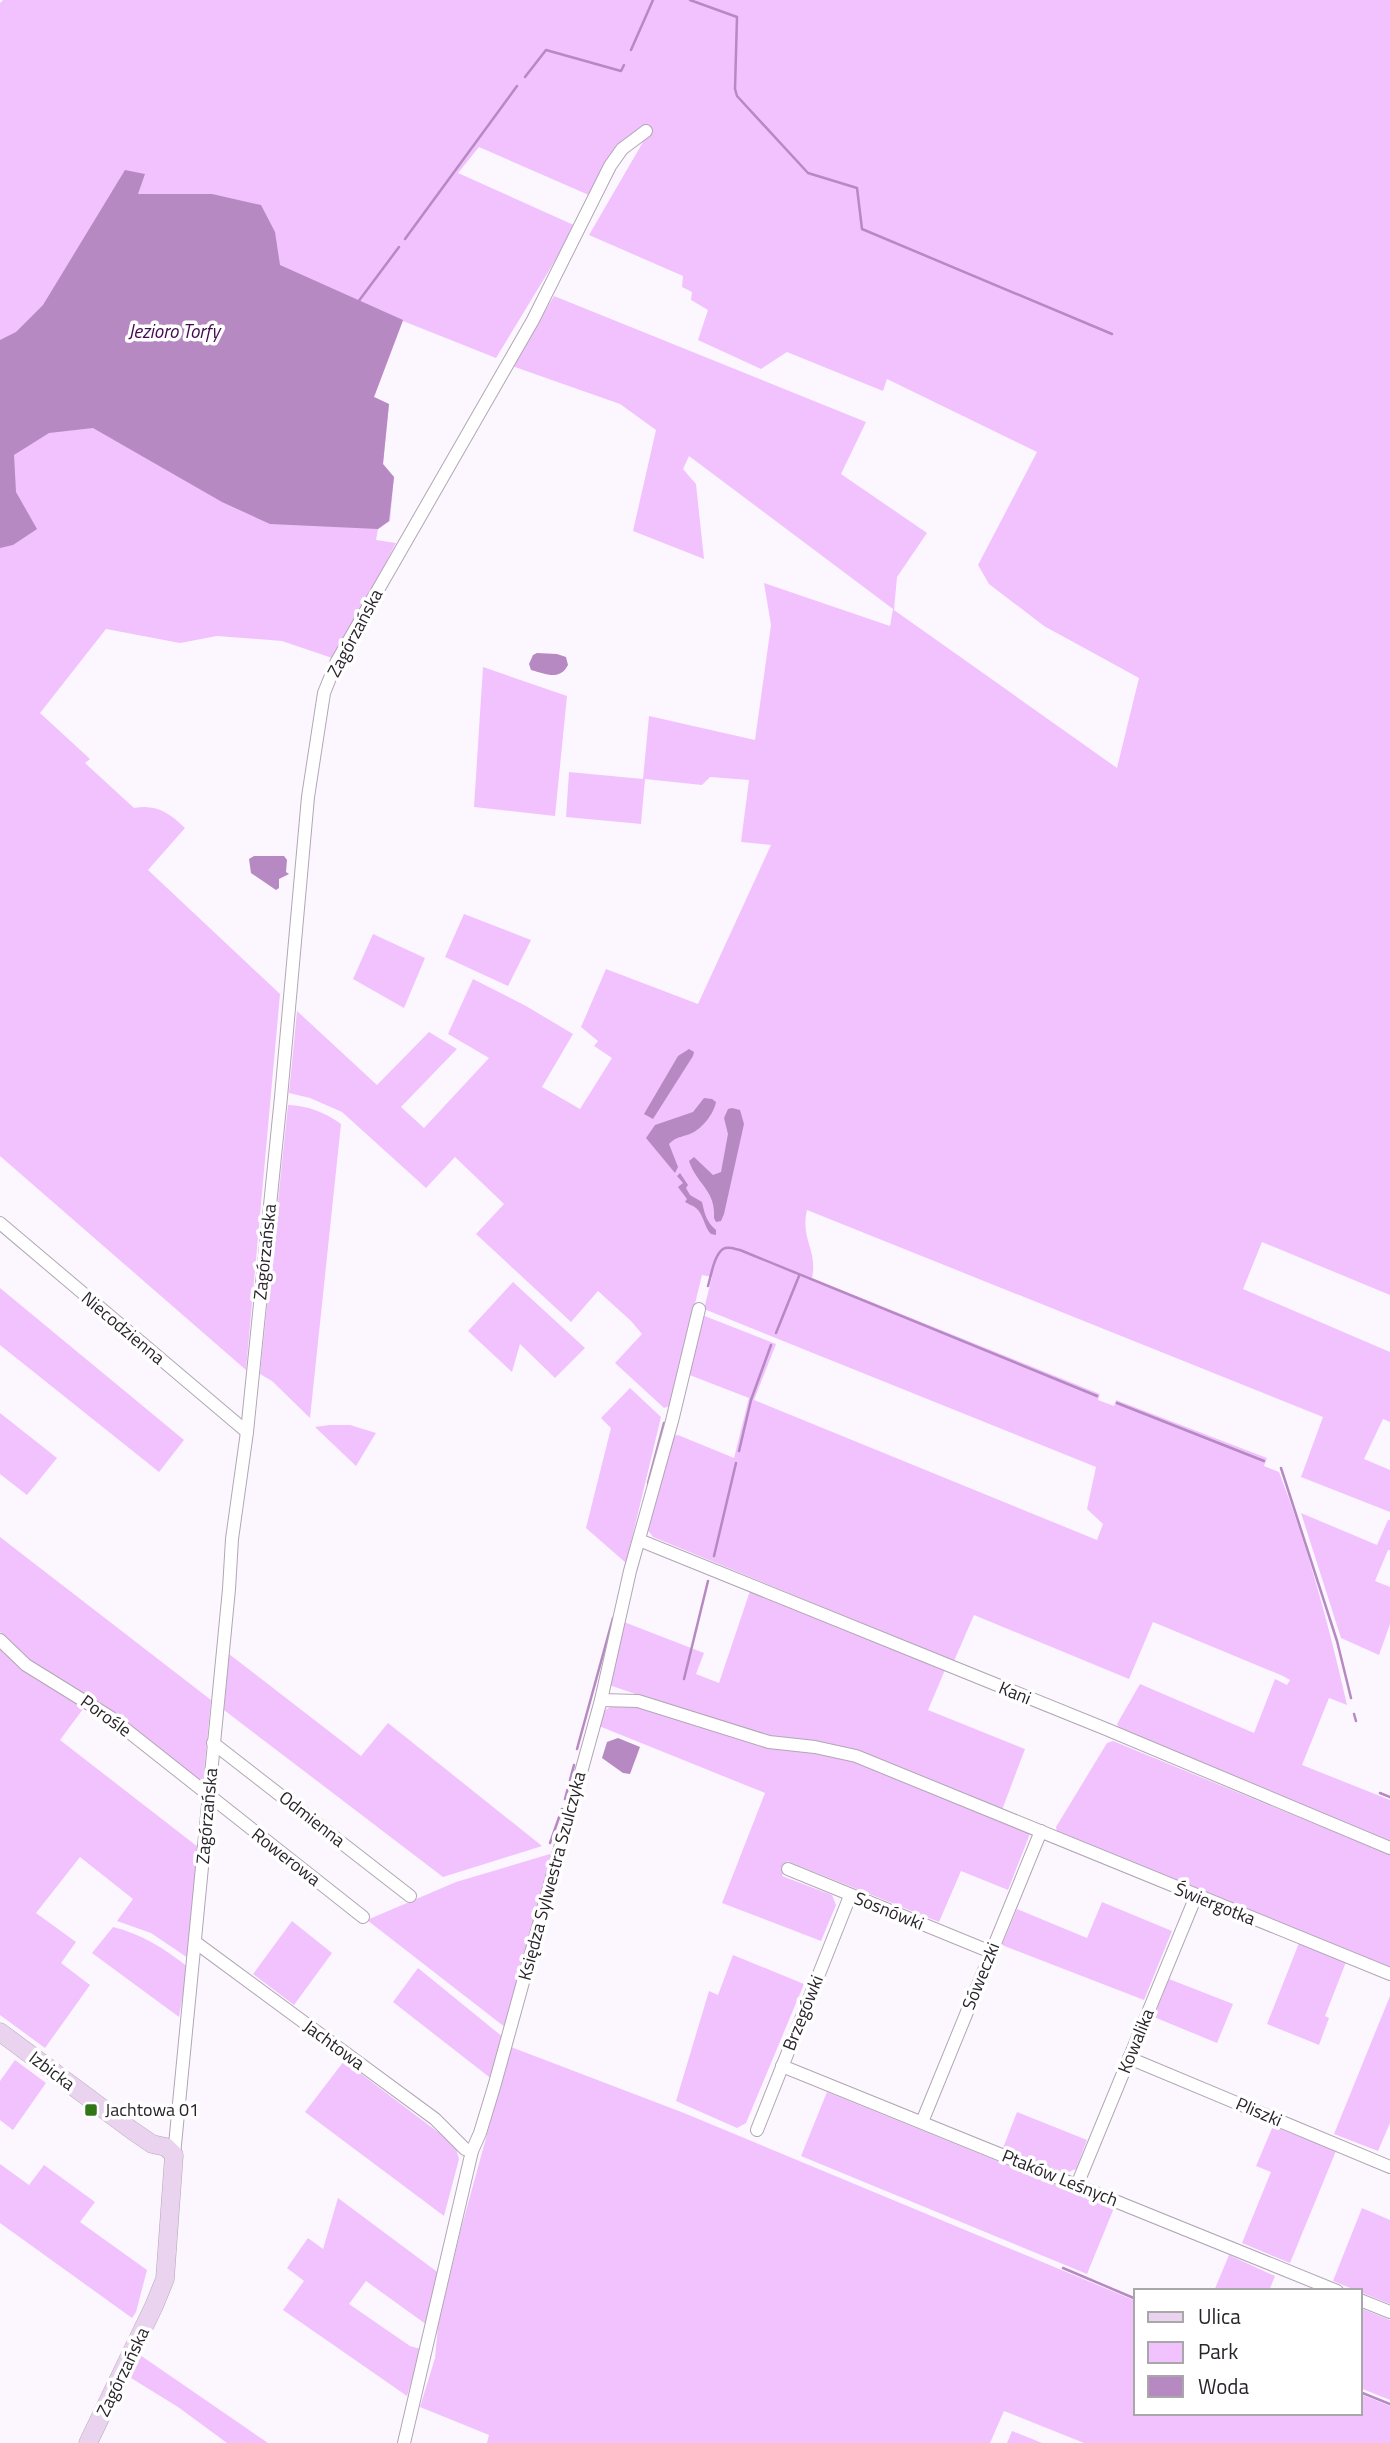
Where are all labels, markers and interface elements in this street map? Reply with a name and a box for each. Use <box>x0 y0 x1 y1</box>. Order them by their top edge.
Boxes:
water label: Jezioro Torfy <box>128 316 222 345</box>
street label: Zagórzańska <box>320 584 389 682</box>
street label: Zagórzańska <box>246 1203 283 1301</box>
street label: Niecodzienna <box>76 1285 171 1371</box>
street label: Kani <box>995 1674 1035 1711</box>
street label: Porośle <box>75 1688 137 1743</box>
street label: Zagórzańska <box>189 1767 224 1865</box>
street label: Księdza Sylwestra Szulczyka <box>511 1768 592 1983</box>
street label: Odmienna <box>273 1784 351 1853</box>
street label: Rowerowa <box>246 1821 327 1892</box>
street label: Świergotka <box>1171 1875 1260 1932</box>
street label: Sosnówki <box>850 1884 928 1937</box>
street label: Sóweczki <box>955 1938 1006 2014</box>
street label: Brzegówki <box>775 1971 830 2055</box>
street label: Kowalika <box>1110 2004 1161 2077</box>
street label: Jachtowa <box>298 2013 371 2076</box>
street label: Izbicka <box>24 2044 81 2097</box>
street label: Pliszki <box>1232 2090 1287 2133</box>
place label: Jachtowa 01 <box>105 2096 199 2123</box>
marker: Jachtowa 01 <box>83 2102 99 2118</box>
street label: Ptaków Leśnych <box>998 2142 1122 2213</box>
legend <box>1134 2289 1362 2415</box>
text: Ulica <box>1198 2300 1241 2332</box>
street label: Zagórzańska <box>89 2323 156 2421</box>
text: Park <box>1198 2335 1238 2367</box>
text: Woda <box>1198 2370 1249 2402</box>

